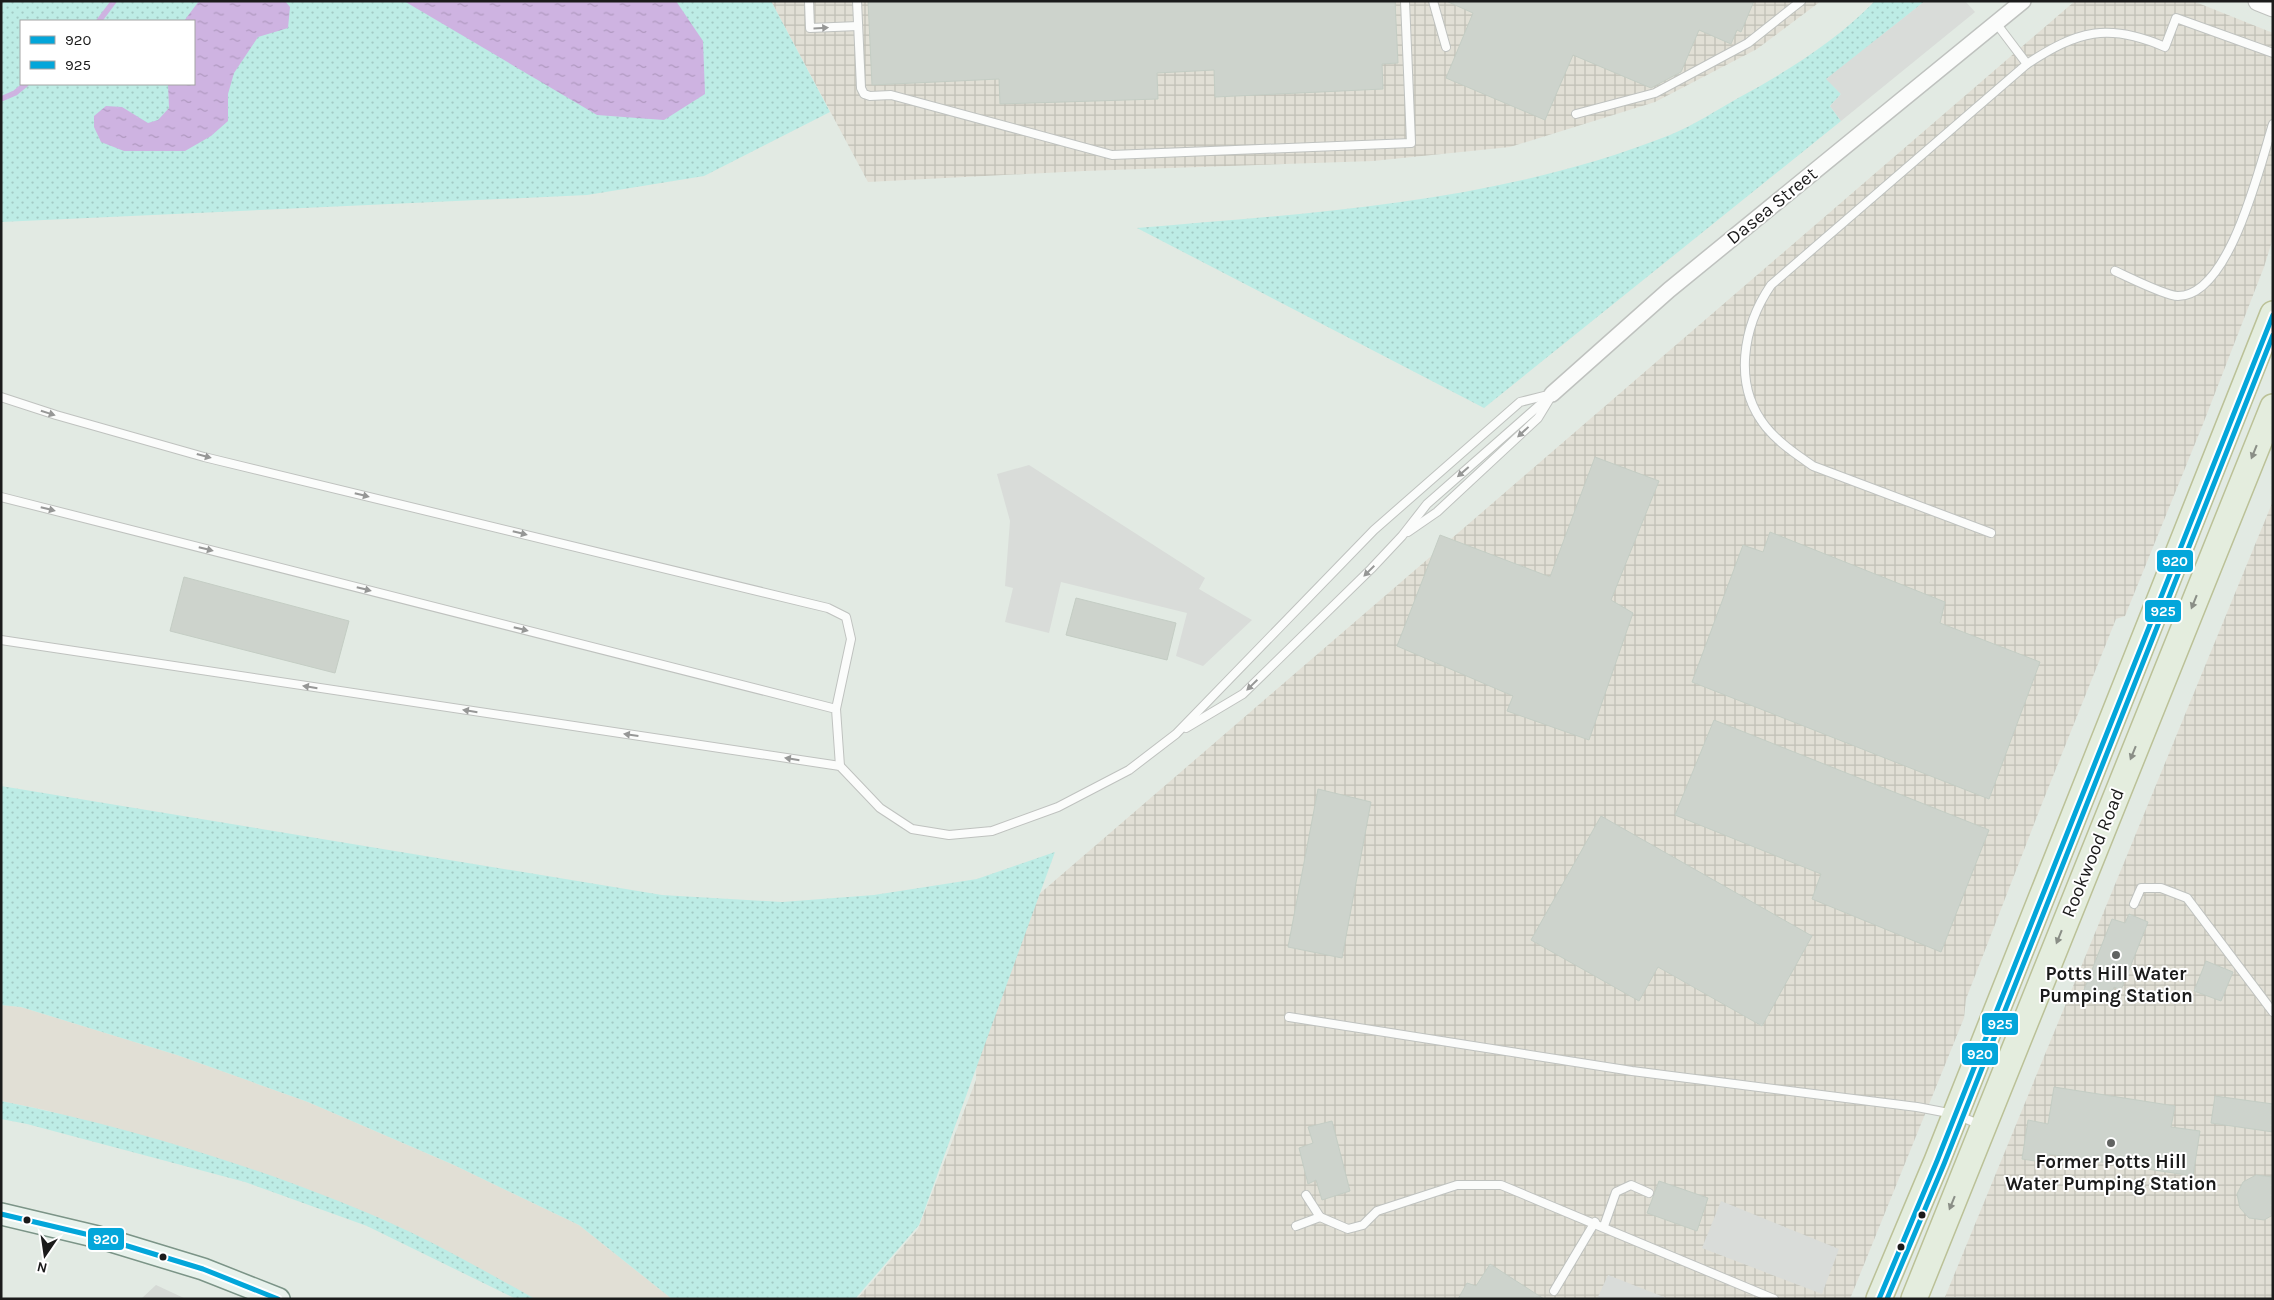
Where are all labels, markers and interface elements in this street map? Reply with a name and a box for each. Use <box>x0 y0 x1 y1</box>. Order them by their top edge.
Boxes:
legend <box>20 20 195 85</box>
one-way arrow <box>813 24 829 32</box>
text: 920 <box>65 31 91 49</box>
text: 925 <box>65 56 91 74</box>
street label: Dasea Street <box>1722 163 1822 249</box>
one-way arrow <box>40 409 55 417</box>
one-way arrow <box>1517 426 1529 438</box>
one-way arrow <box>2250 445 2258 460</box>
one-way arrow <box>197 453 212 461</box>
one-way arrow <box>1457 467 1470 478</box>
one-way arrow <box>354 491 370 499</box>
one-way arrow <box>41 505 56 513</box>
one-way arrow <box>512 529 527 537</box>
one-way arrow <box>198 545 213 553</box>
line badge: 920 <box>2156 549 2194 573</box>
text: 920 <box>2162 553 2188 570</box>
one-way arrow <box>1363 565 1375 577</box>
one-way arrow <box>356 585 371 593</box>
one-way arrow <box>2189 595 2197 610</box>
line badge: 925 <box>2144 599 2182 623</box>
text: 925 <box>2150 603 2176 620</box>
one-way arrow <box>514 625 529 633</box>
one-way arrow <box>1247 679 1259 691</box>
one-way arrow <box>301 682 317 690</box>
one-way arrow <box>462 707 478 715</box>
one-way arrow <box>623 731 639 739</box>
one-way arrow <box>2129 746 2137 761</box>
one-way arrow <box>783 754 799 762</box>
street label: Rookwood Road <box>2057 785 2129 921</box>
one-way arrow <box>2055 929 2063 944</box>
marker: Potts Hill Water Pumping Station <box>2110 949 2122 961</box>
place label: Potts Hill Water Pumping Station <box>2039 963 2193 1007</box>
line badge: 925 <box>1981 1012 2019 1036</box>
text: 925 <box>1987 1016 2013 1033</box>
line badge: 920 <box>1961 1042 1999 1066</box>
text: 920 <box>1967 1046 1993 1063</box>
marker: Former Potts Hill Water Pumping Station <box>2105 1137 2117 1149</box>
place label: Former Potts Hill Water Pumping Station <box>2005 1151 2217 1195</box>
one-way arrow <box>1948 1196 1956 1211</box>
unlabelled marker <box>1917 1210 1927 1220</box>
unlabelled marker <box>22 1215 32 1225</box>
line badge: 920 <box>87 1227 125 1251</box>
north arrow <box>20 1230 70 1280</box>
text: 920 <box>93 1231 119 1248</box>
unlabelled marker <box>1896 1242 1906 1252</box>
unlabelled marker <box>158 1252 168 1262</box>
text: N <box>35 1258 49 1277</box>

